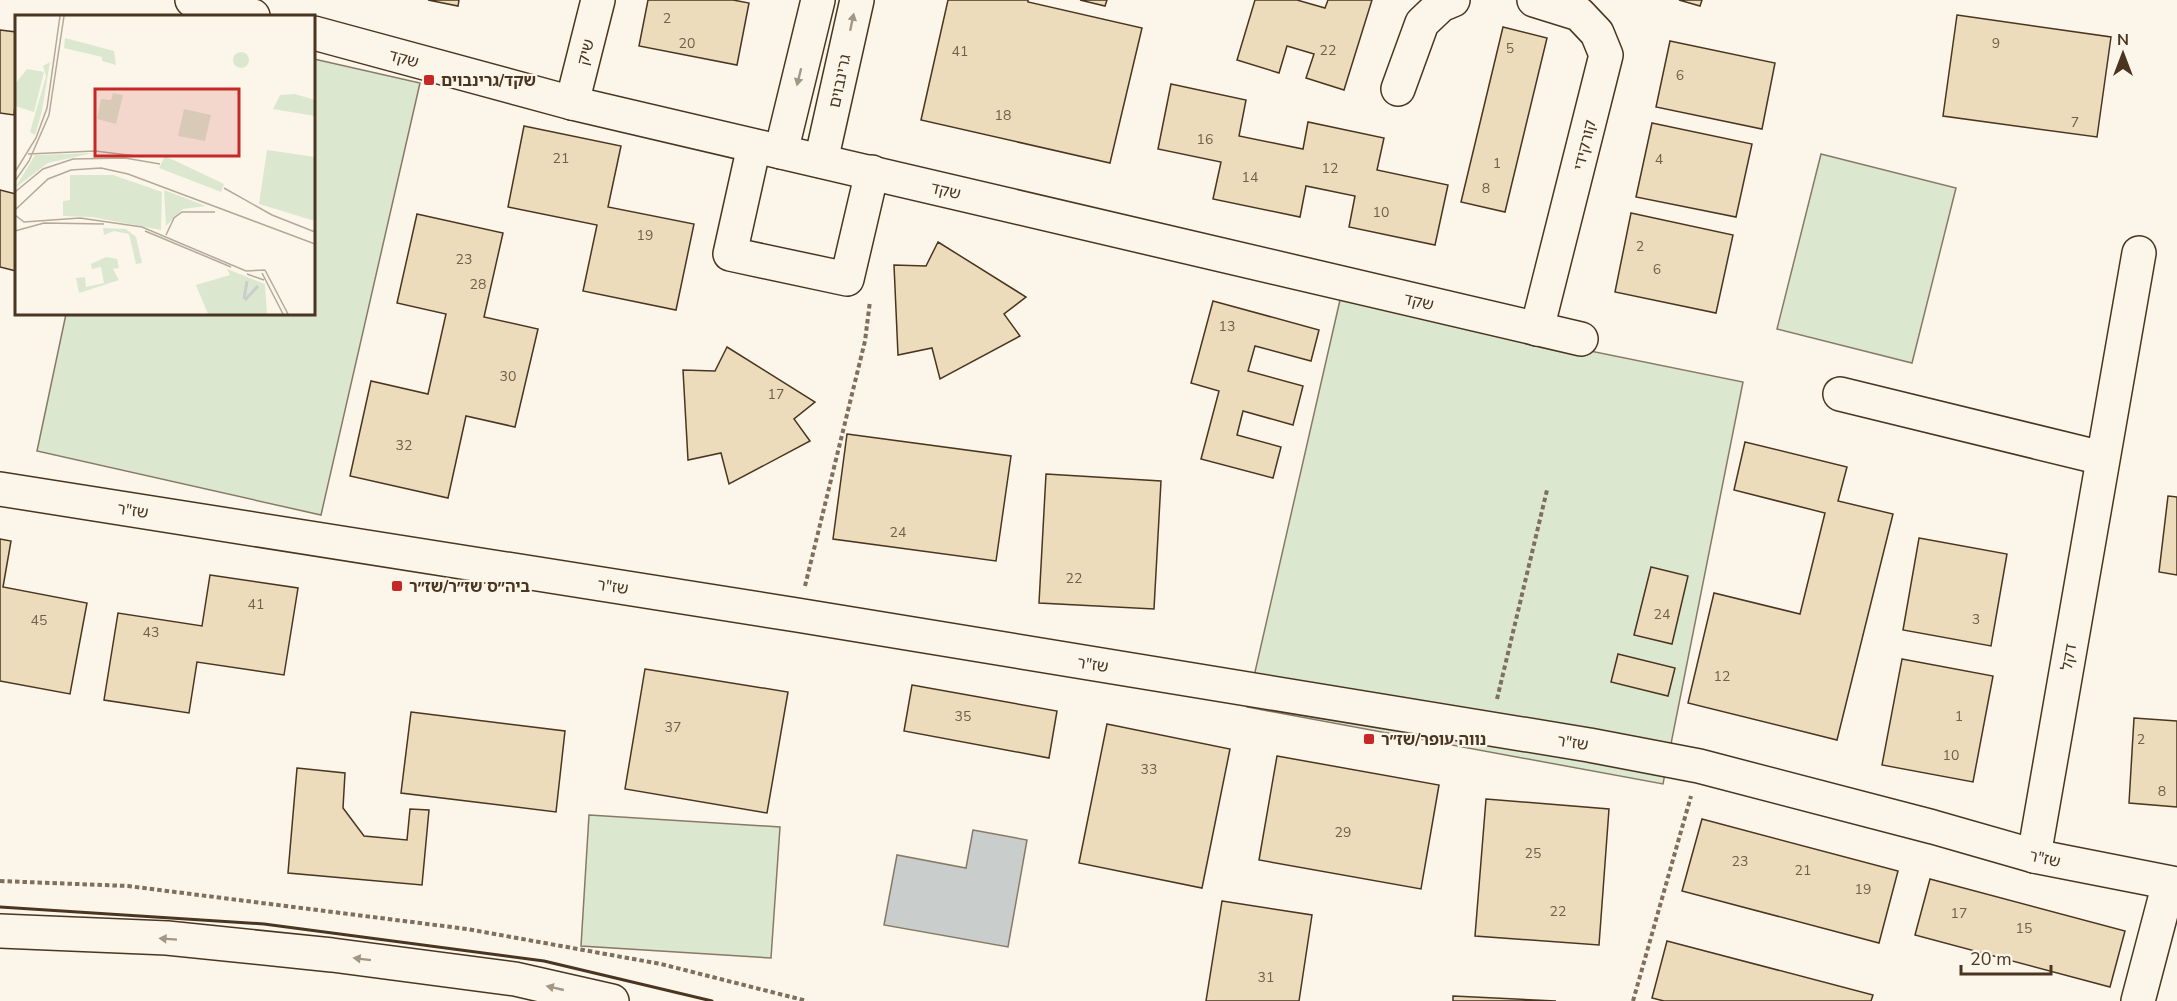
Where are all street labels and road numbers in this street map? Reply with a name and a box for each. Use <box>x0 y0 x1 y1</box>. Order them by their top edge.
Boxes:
street label: שיק <box>572 37 600 68</box>
street label: שקד <box>386 44 421 74</box>
street label: גרינבוים <box>824 52 856 110</box>
street label: קורקידי <box>1568 118 1602 173</box>
street label: שקד <box>928 177 963 205</box>
street label: שקד <box>1401 288 1436 316</box>
street label: שז"ר <box>116 498 150 524</box>
street label: שז"ר <box>596 574 630 600</box>
street label: דקל <box>2056 642 2082 672</box>
street label: שז"ר <box>1076 652 1110 678</box>
street label: שז"ר <box>1556 730 1590 756</box>
street label: שז"ר <box>2027 845 2063 873</box>

